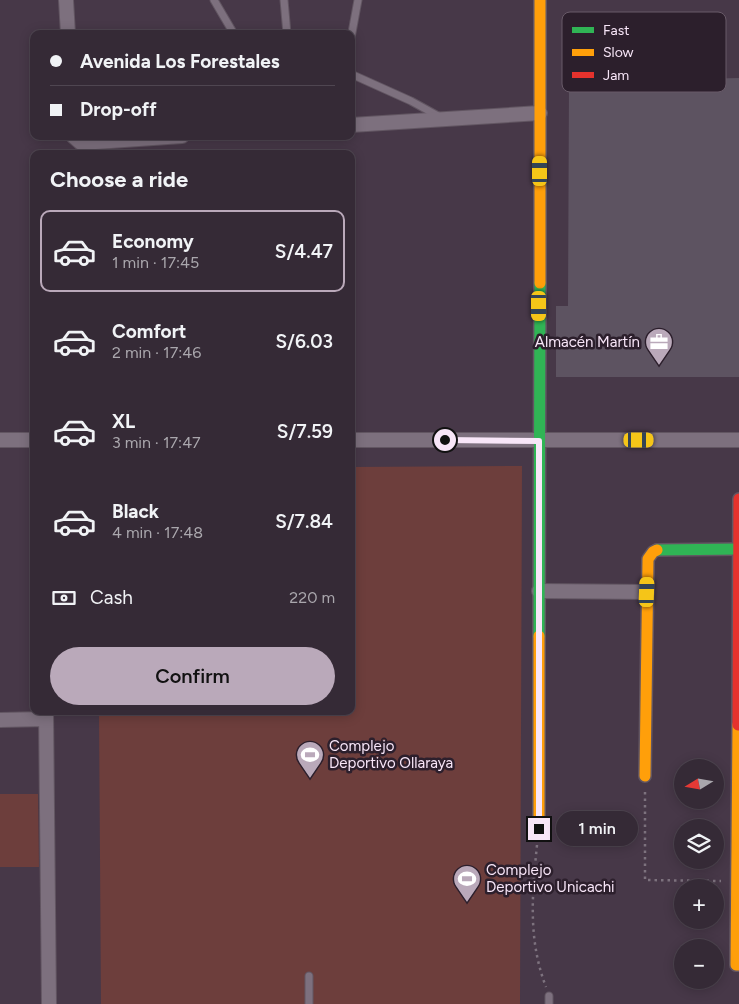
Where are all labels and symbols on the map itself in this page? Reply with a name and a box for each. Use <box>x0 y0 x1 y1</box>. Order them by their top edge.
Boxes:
legend <box>562 12 726 92</box>
text: Fast <box>603 22 629 39</box>
text: Slow <box>603 44 634 61</box>
text: Jam <box>603 67 629 84</box>
car <box>532 156 547 186</box>
car <box>531 291 546 321</box>
office icon: Almacén Martín <box>644 327 674 366</box>
place label: Almacén Martín <box>535 333 640 351</box>
route start <box>434 429 456 451</box>
car <box>624 433 654 448</box>
car <box>638 577 655 607</box>
place label: Complejo Deportivo Ollaraya <box>329 737 453 772</box>
sports icon: Complejo Deportivo Ollaraya <box>295 740 325 779</box>
north arrow <box>674 759 724 809</box>
callout: 1 min <box>556 812 639 846</box>
route end <box>528 818 550 840</box>
place label: Complejo Deportivo Unicachi <box>486 861 615 896</box>
sports icon: Complejo Deportivo Unicachi <box>452 864 482 903</box>

